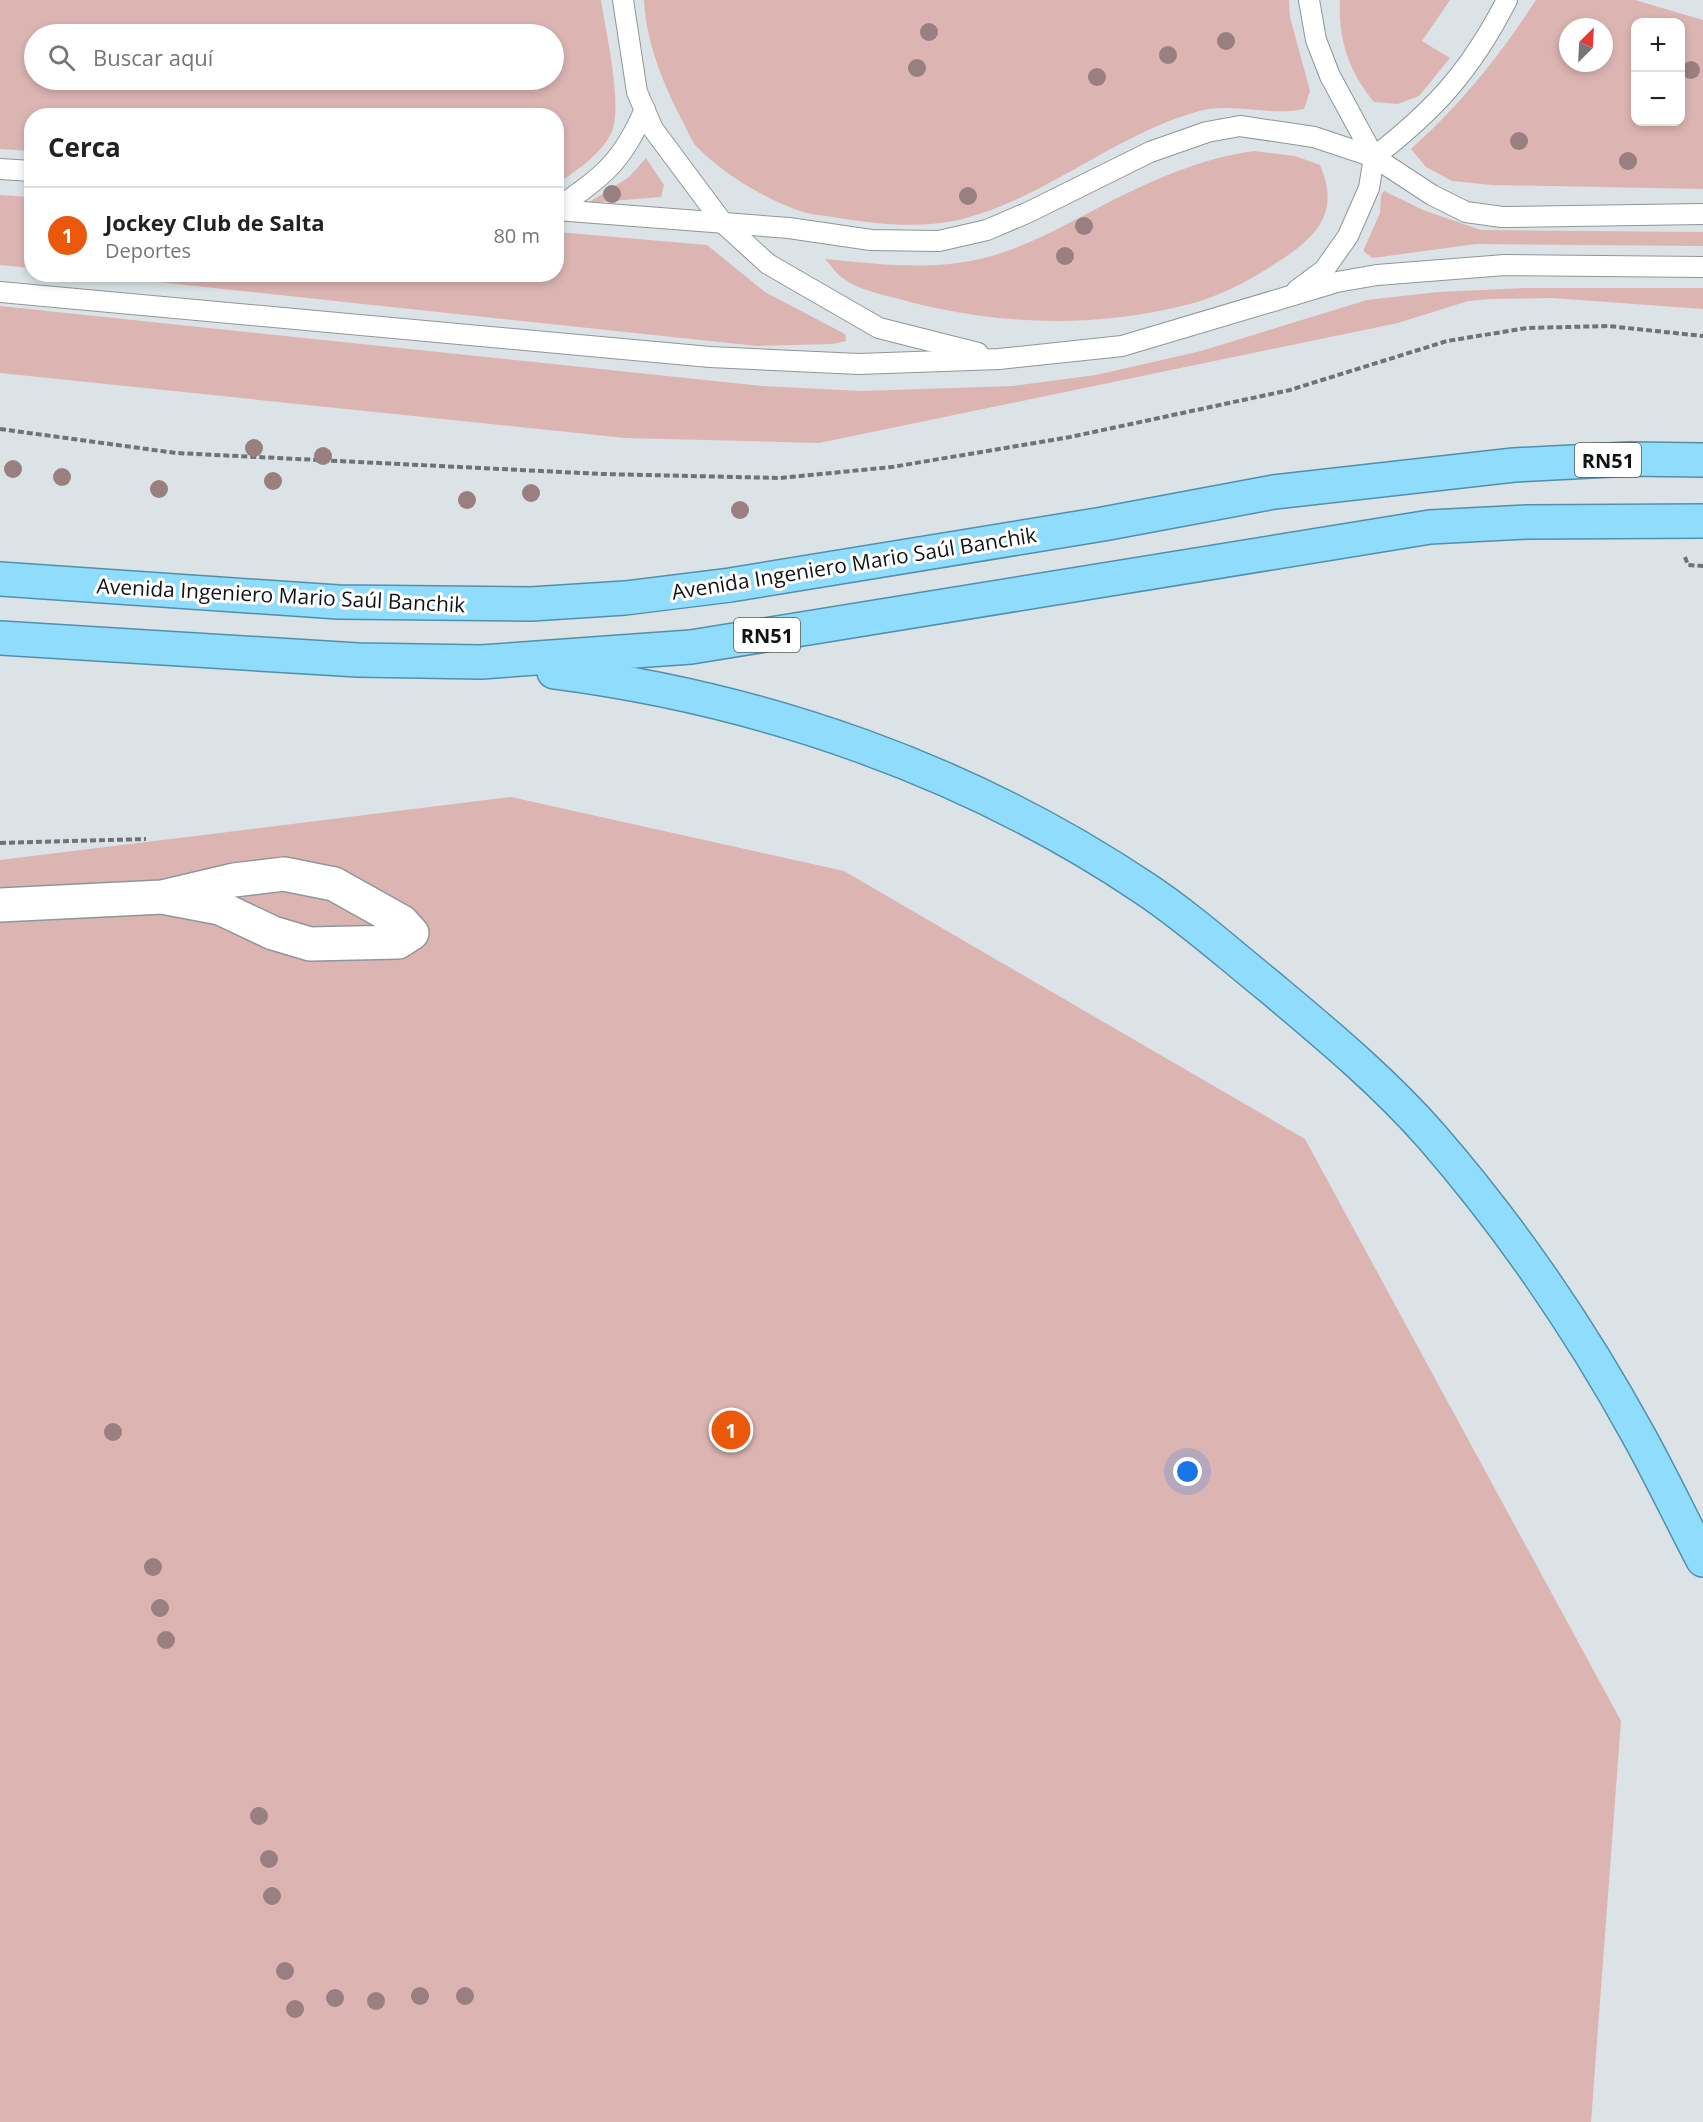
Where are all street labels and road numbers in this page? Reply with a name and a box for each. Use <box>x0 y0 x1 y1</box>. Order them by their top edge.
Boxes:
road number: RN51 <box>1575 443 1641 477</box>
street label: Avenida Ingeniero Mario Saúl Banchik <box>670 520 1038 606</box>
street label: Avenida Ingeniero Mario Saúl Banchik <box>96 571 466 619</box>
road number: RN51 <box>734 618 800 652</box>

